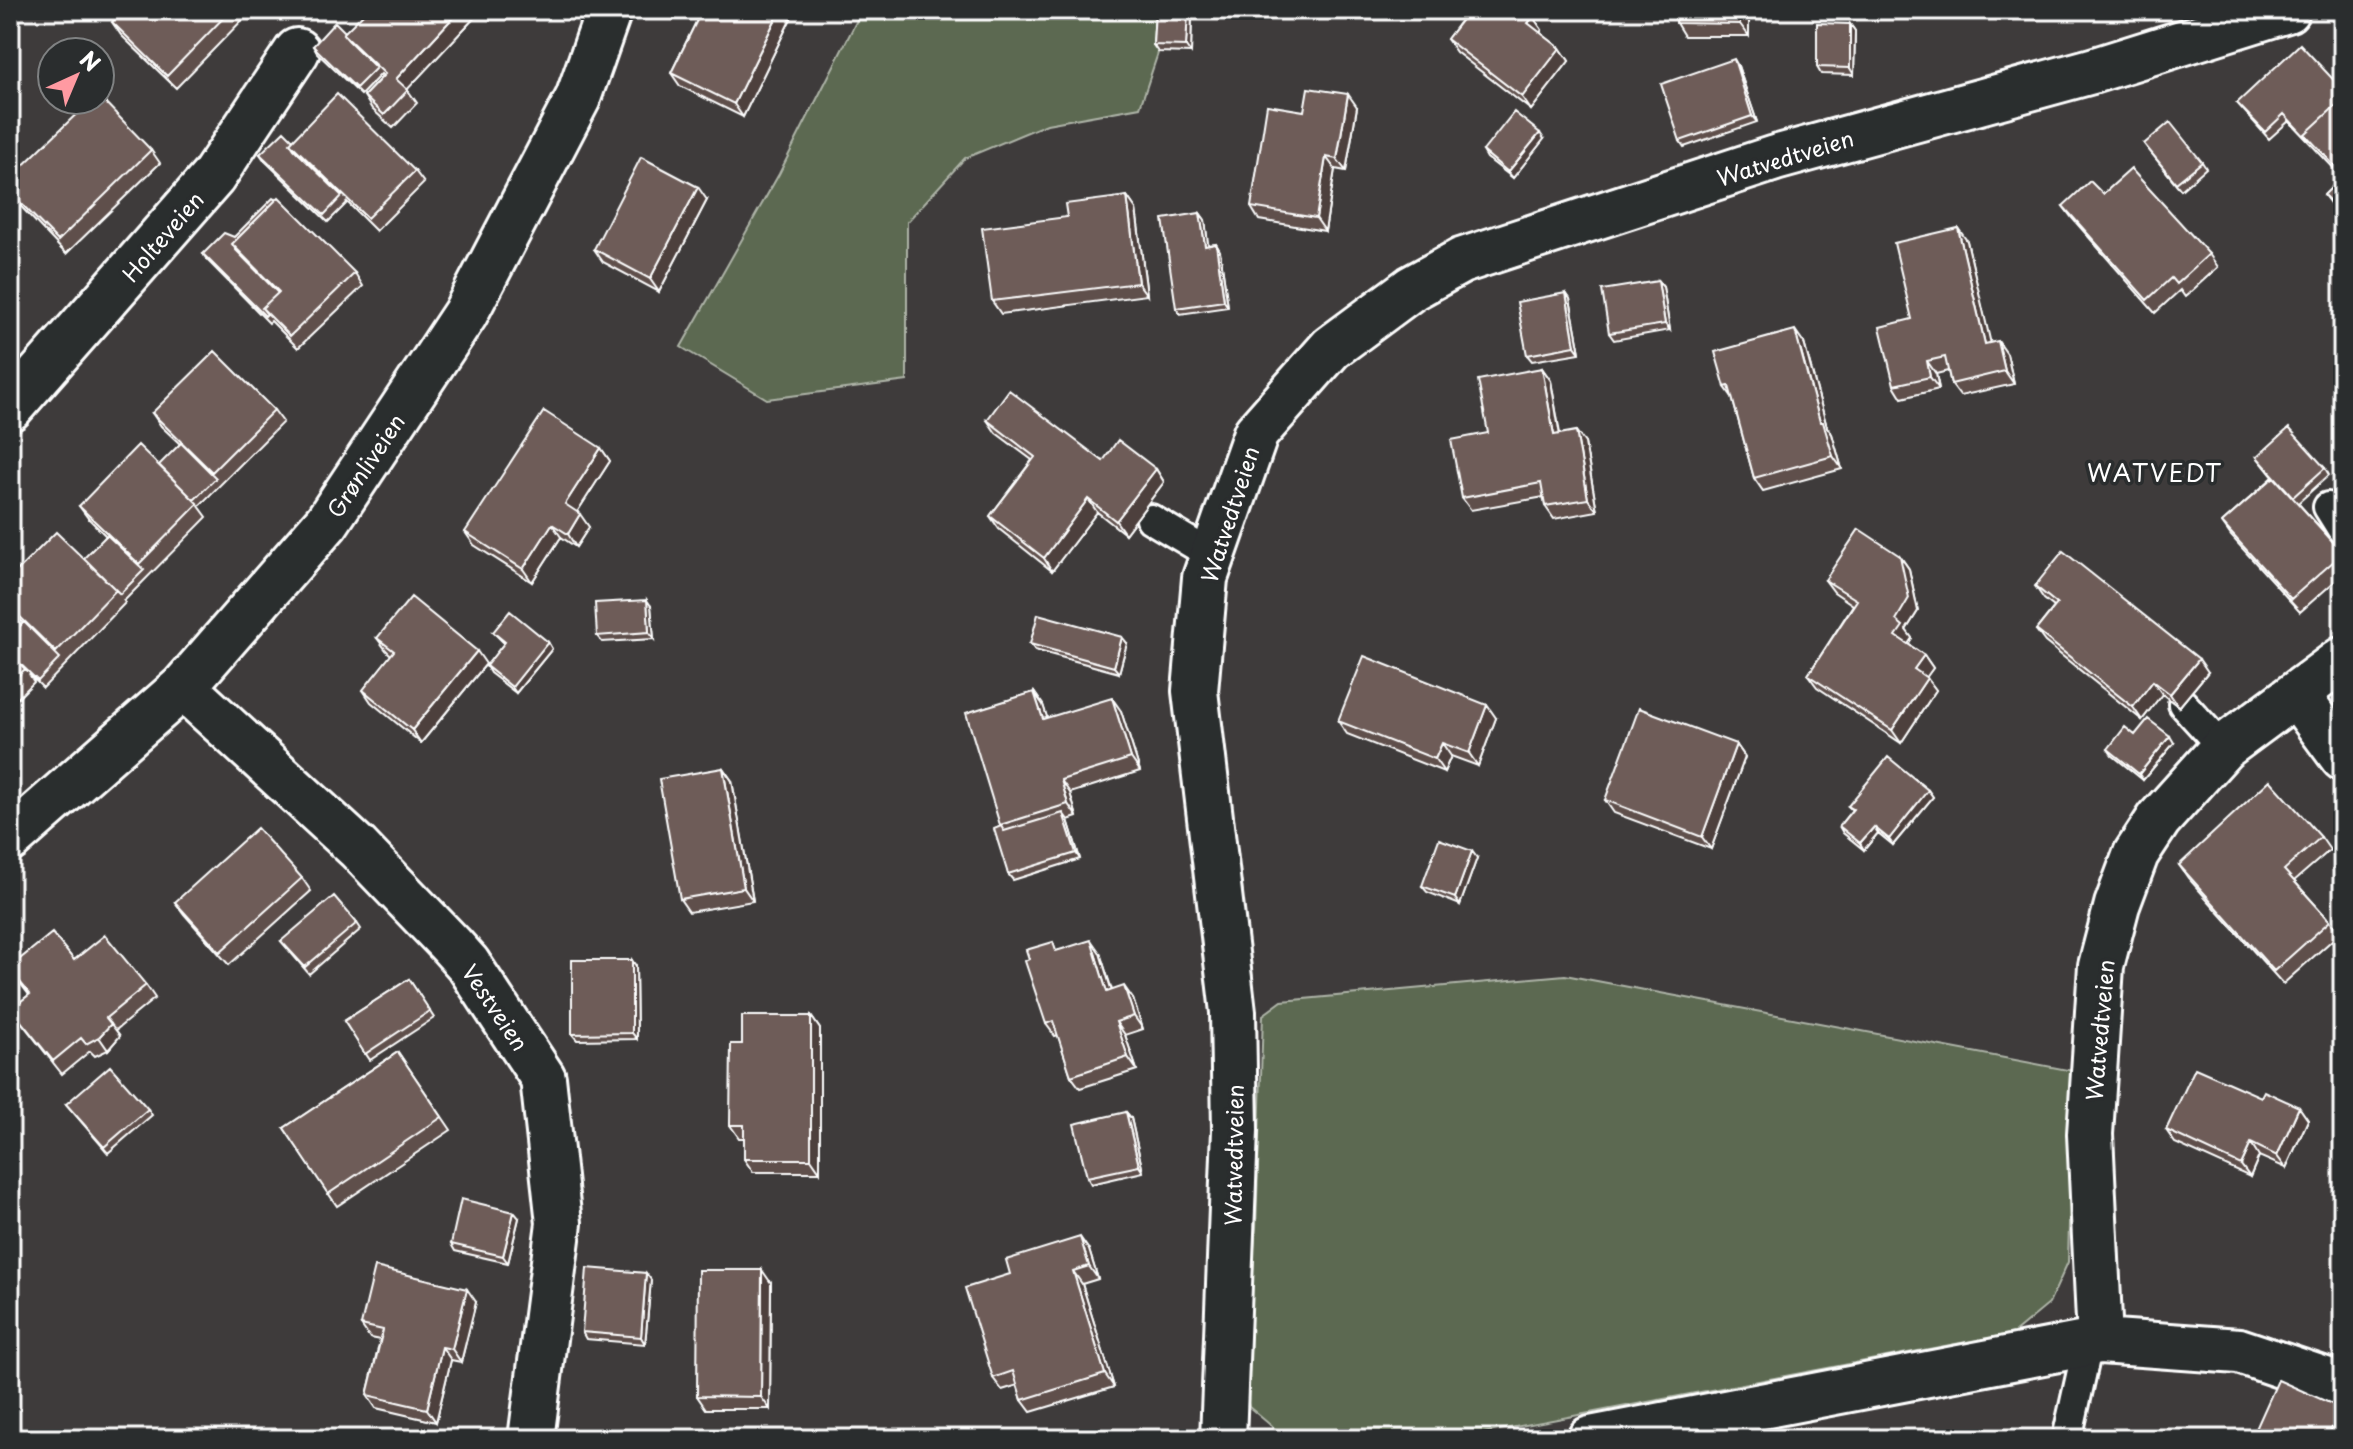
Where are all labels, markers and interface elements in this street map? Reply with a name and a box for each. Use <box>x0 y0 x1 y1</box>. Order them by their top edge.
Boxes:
north arrow <box>36 36 116 116</box>
text: N <box>73 43 109 78</box>
street label: Watvedtveien <box>1713 121 1857 193</box>
street label: Holteveien <box>113 184 211 288</box>
street label: Grønliveien <box>318 406 412 524</box>
street label: Watvedtveien <box>1191 442 1267 586</box>
district label: WATVEDT <box>2087 454 2223 490</box>
street label: Vestveien <box>455 957 537 1057</box>
street label: Watvedtveien <box>2076 958 2122 1102</box>
street label: Watvedtveien <box>1215 1084 1251 1226</box>

